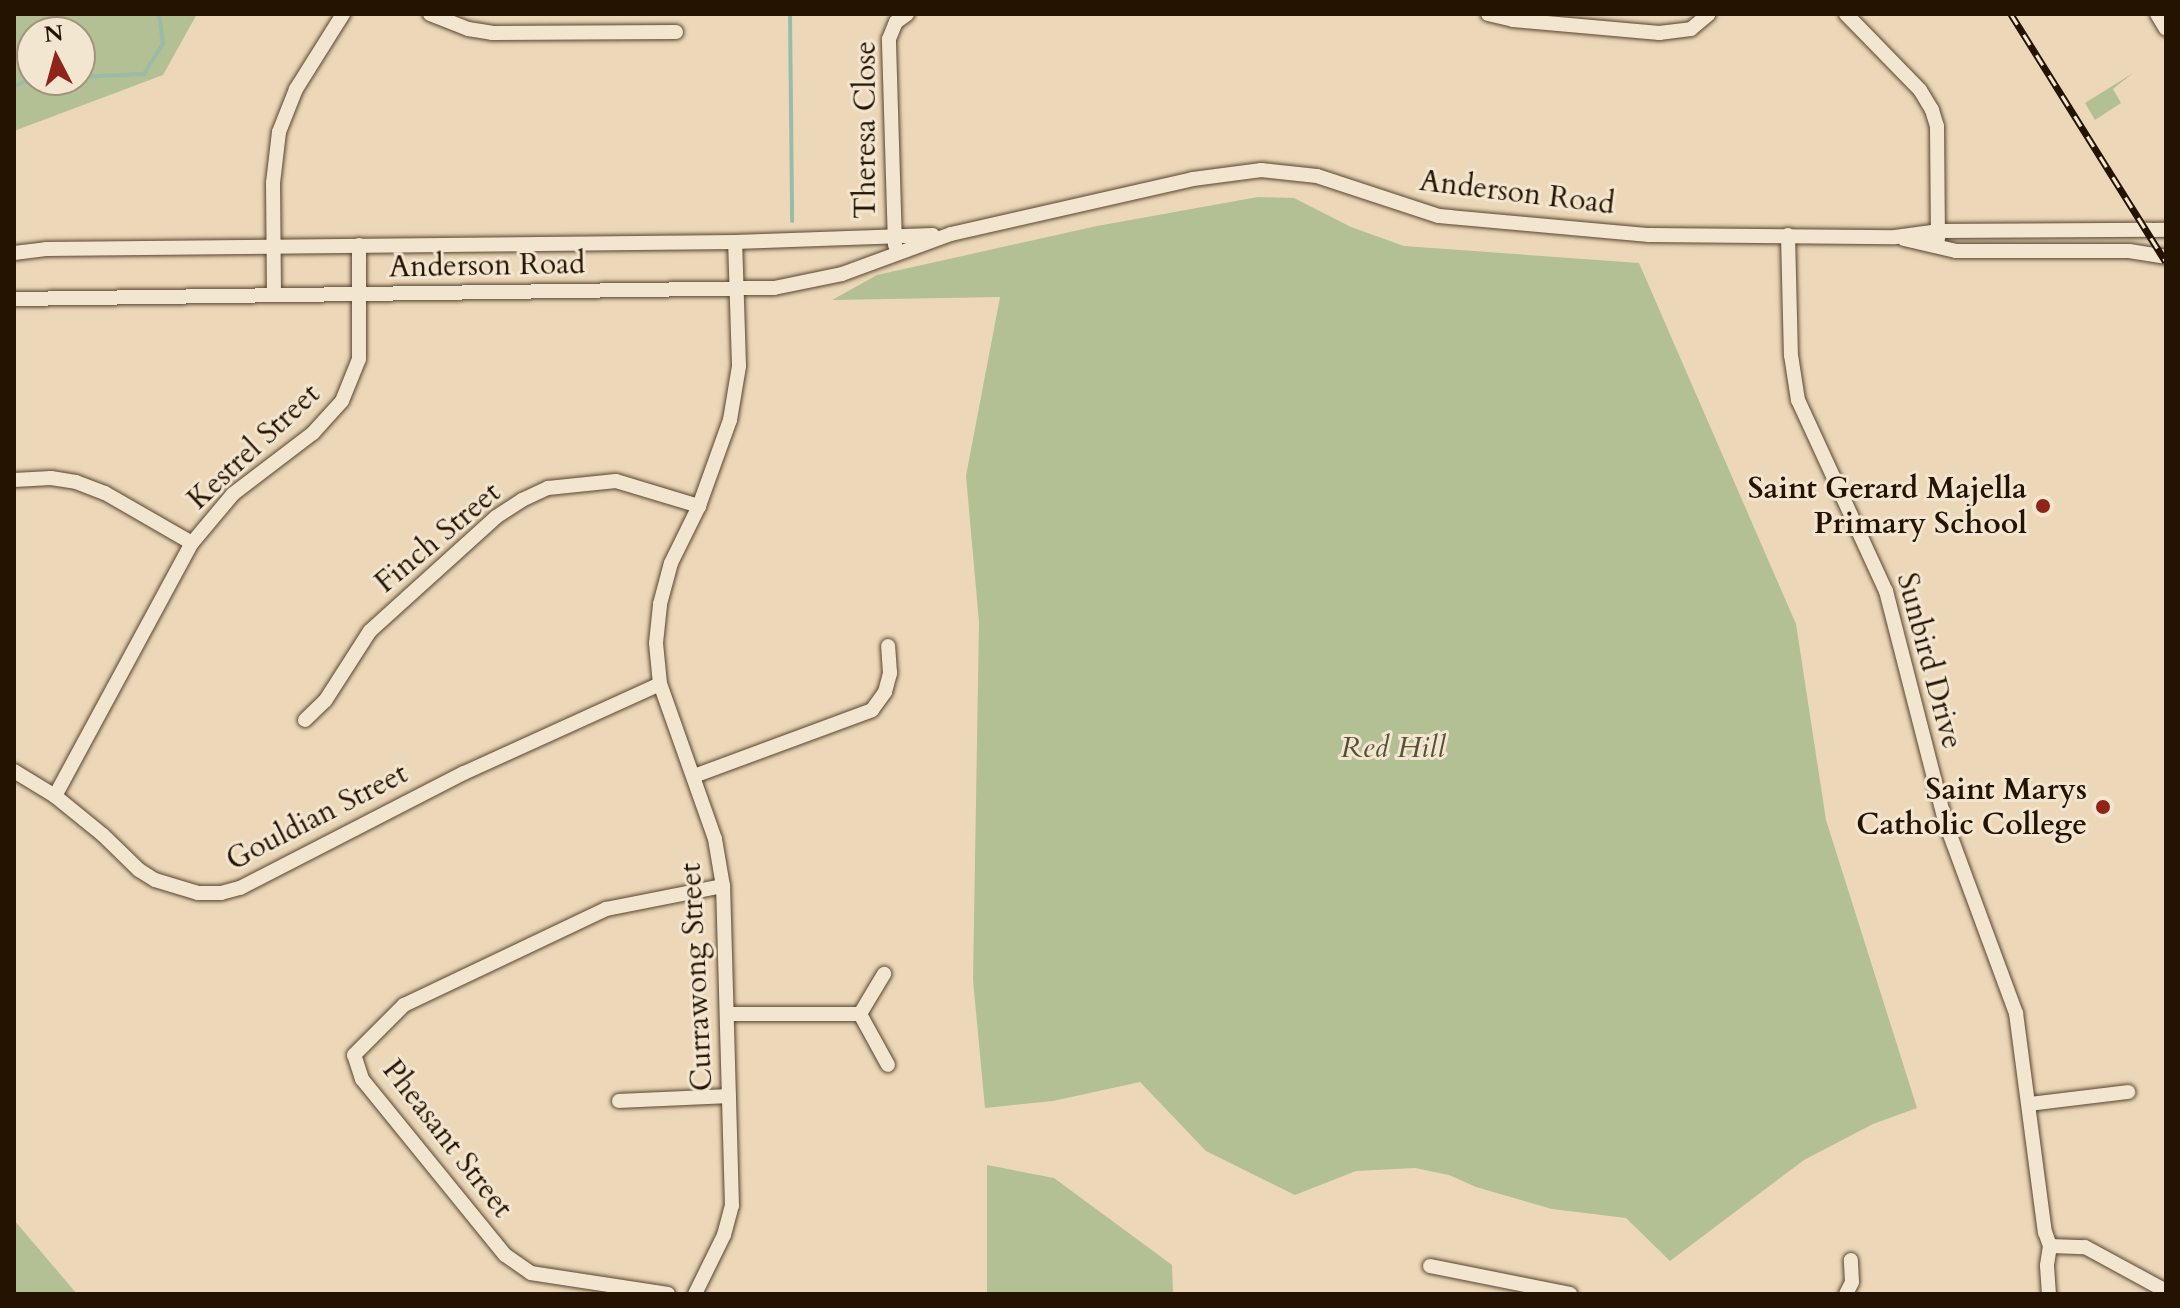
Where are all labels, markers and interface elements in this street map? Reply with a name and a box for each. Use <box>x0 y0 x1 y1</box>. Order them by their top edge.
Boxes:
north arrow <box>16 16 96 96</box>
text: N <box>43 18 65 50</box>
street label: Theresa Close <box>848 41 884 219</box>
street label: Anderson Road <box>1417 163 1617 223</box>
street label: Anderson Road <box>389 246 585 286</box>
street label: Kestrel Street <box>180 377 328 517</box>
place label: Saint Gerard Majella Primary School <box>1748 471 2027 542</box>
street label: Finch Street <box>368 475 508 601</box>
marker: Saint Gerard Majella Primary School <box>2034 497 2052 515</box>
street label: Sunbird Drive <box>1888 569 1970 753</box>
park label: Red Hill <box>1341 730 1445 766</box>
street label: Gouldian Street <box>220 756 414 878</box>
place label: Saint Marys Catholic College <box>1856 772 2087 842</box>
marker: Saint Marys Catholic College <box>2094 798 2112 816</box>
street label: Currawong Street <box>673 862 721 1092</box>
street label: Pheasant Street <box>374 1053 520 1225</box>

